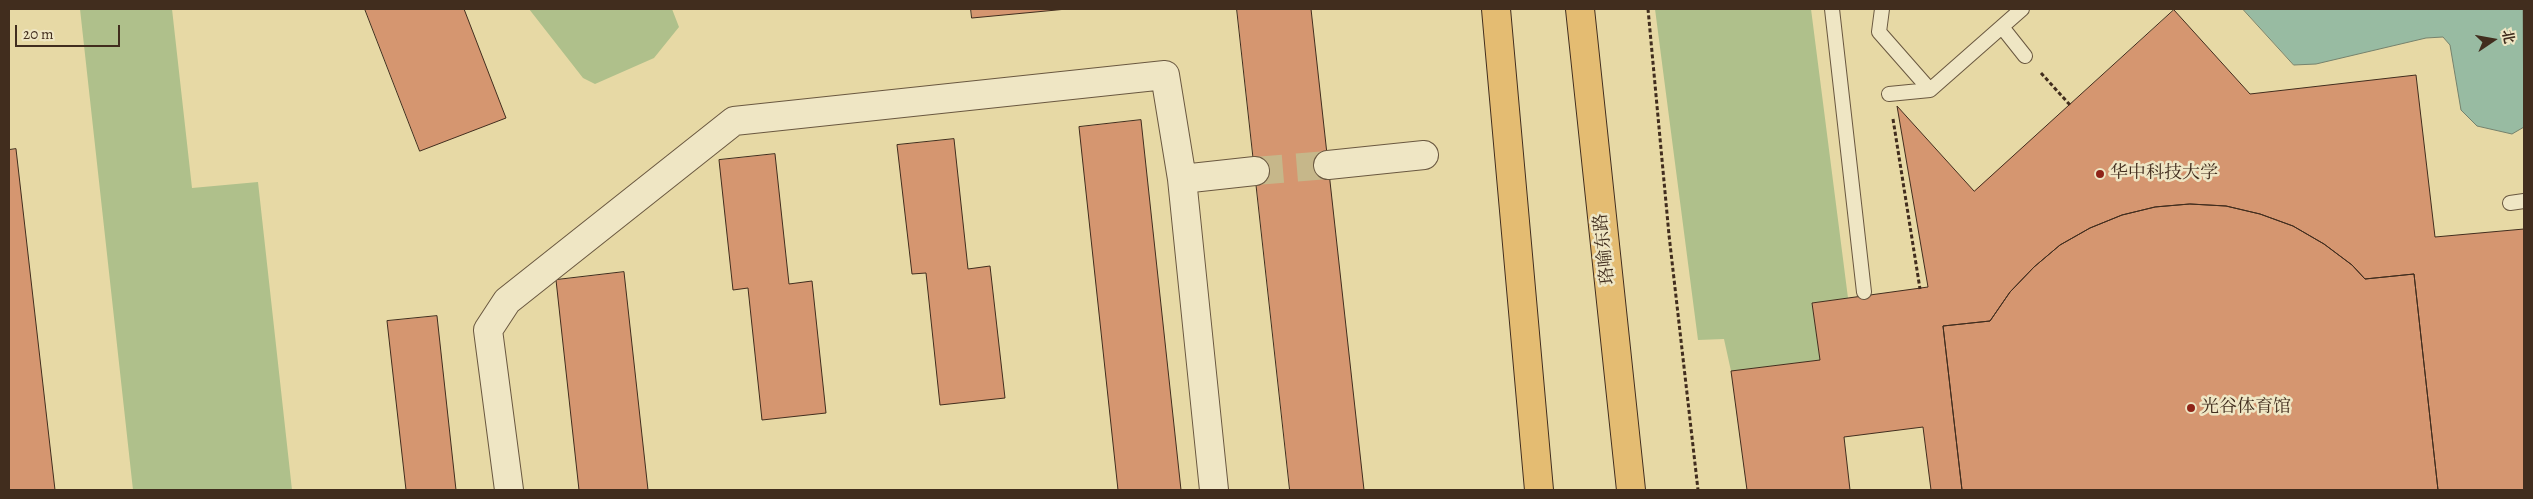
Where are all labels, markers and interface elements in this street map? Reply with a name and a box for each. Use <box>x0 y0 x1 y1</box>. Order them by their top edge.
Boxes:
scale bar <box>18 15 122 47</box>
north arrow <box>2468 15 2518 65</box>
text: 20 m <box>23 24 54 44</box>
text: 北 <box>2497 28 2519 46</box>
place label: 华中科技大学 <box>2110 163 2218 185</box>
marker: 华中科技大学 <box>2094 168 2106 180</box>
street label: 珞喻东路 <box>1590 212 1620 286</box>
place label: 光谷体育馆 <box>2201 397 2291 419</box>
marker: 光谷体育馆 <box>2185 402 2197 414</box>

